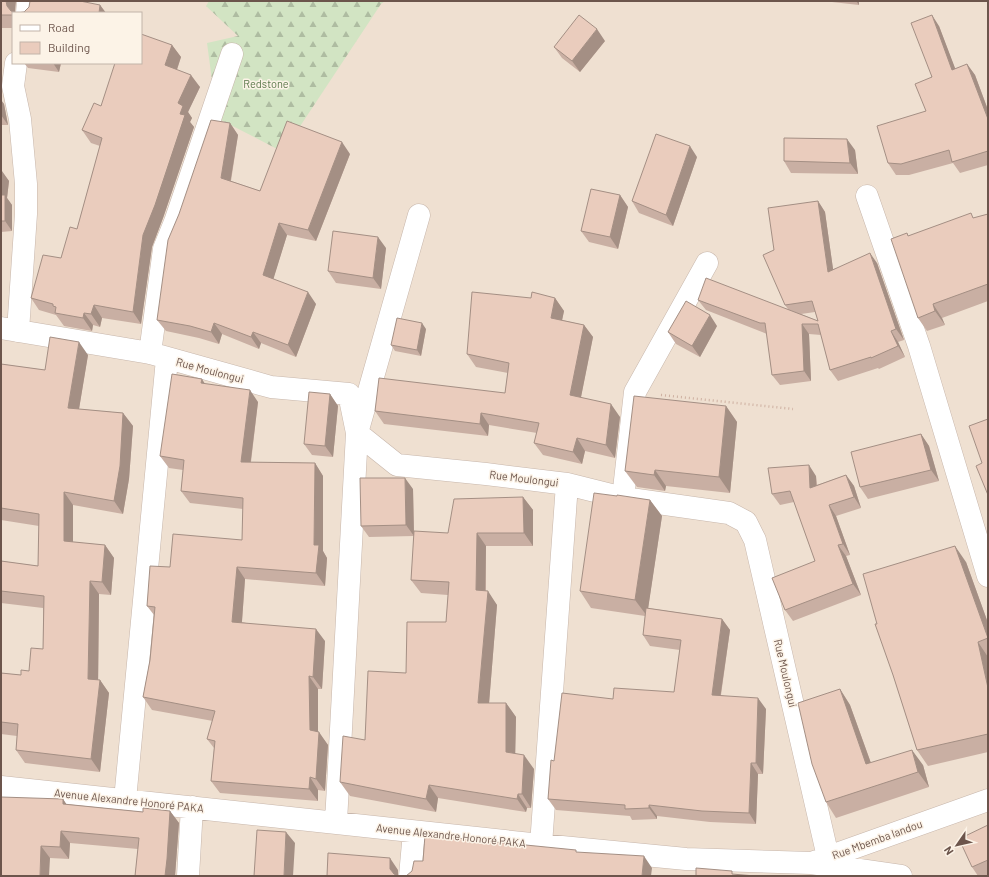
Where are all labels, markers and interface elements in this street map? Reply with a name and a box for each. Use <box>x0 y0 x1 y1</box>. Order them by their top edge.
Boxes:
legend <box>12 12 142 64</box>
text: Road <box>48 20 75 34</box>
text: Building <box>48 40 90 54</box>
park label: Redstone <box>243 77 289 90</box>
street label: Rue Moulongui <box>175 355 245 385</box>
street label: Rue Moulongui <box>489 467 559 489</box>
street label: Rue Moulongui <box>772 638 800 708</box>
street label: Avenue Alexandre Honoré PAKA <box>53 786 205 814</box>
street label: Rue Mbemba landou <box>830 817 924 861</box>
street label: Avenue Alexandre Honoré PAKA <box>375 821 527 849</box>
north arrow <box>937 825 977 865</box>
text: N <box>941 844 956 858</box>

